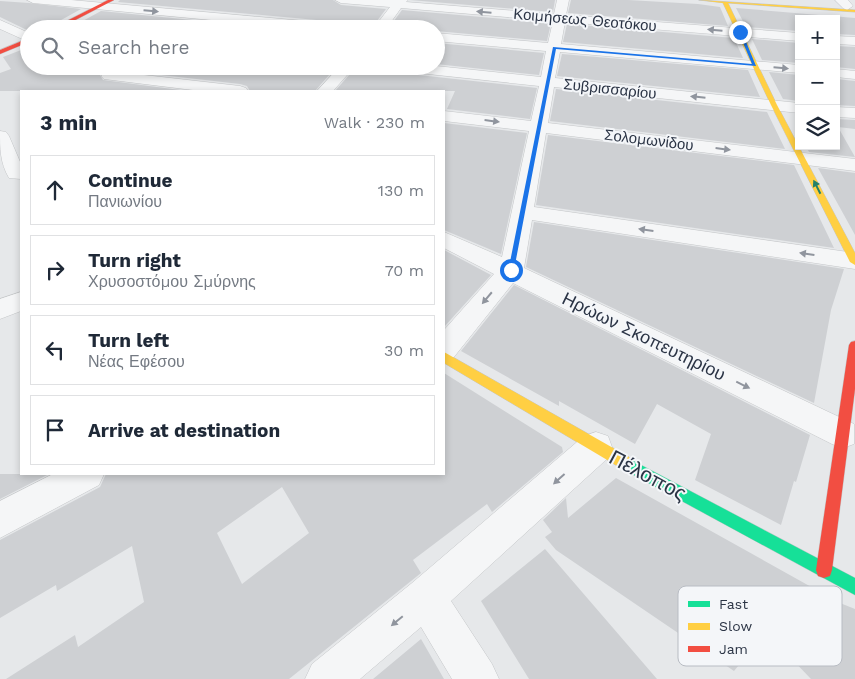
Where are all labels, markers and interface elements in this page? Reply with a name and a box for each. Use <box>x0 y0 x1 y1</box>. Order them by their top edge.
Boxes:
street label: Κοιμήσεως Θεοτόκου <box>513 5 657 35</box>
one-way arrow <box>144 7 160 15</box>
one-way arrow <box>475 7 491 15</box>
map controls <box>795 15 840 150</box>
button: + <box>795 15 840 60</box>
search box <box>20 20 445 75</box>
route end <box>729 21 752 44</box>
one-way arrow <box>707 26 723 34</box>
icon: search <box>38 34 66 62</box>
text: Search here <box>78 36 189 59</box>
button: − <box>795 60 840 105</box>
one-way arrow <box>773 64 789 72</box>
street label: Συβρισσαρίου <box>563 75 657 103</box>
one-way arrow <box>690 93 706 101</box>
button: layers <box>795 105 840 150</box>
text: 3 min <box>40 110 97 135</box>
text: Walk · 230 m <box>324 113 425 132</box>
one-way arrow <box>484 117 500 125</box>
street label: Σολομωνίδου <box>603 126 695 154</box>
one-way arrow <box>715 145 731 153</box>
text: Continue <box>88 169 172 192</box>
icon: ahead <box>41 176 69 204</box>
one-way arrow <box>813 180 821 194</box>
text: 130 m <box>378 181 424 200</box>
text: Πανιωνίου <box>88 192 162 211</box>
one-way arrow <box>638 226 654 234</box>
text: Turn right <box>88 249 181 272</box>
one-way arrow <box>798 250 814 258</box>
icon: right <box>41 256 69 284</box>
route start <box>500 259 523 282</box>
text: 70 m <box>385 261 424 280</box>
text: Χρυσοστόμου Σμύρνης <box>88 272 256 291</box>
street label: Ηρώων Σκοπευτηρίου <box>559 287 729 385</box>
one-way arrow <box>482 291 493 304</box>
text: Turn left <box>88 329 169 352</box>
icon: left <box>41 336 69 364</box>
text: 30 m <box>384 341 424 360</box>
text: Νέας Εφέσου <box>88 352 185 371</box>
one-way arrow <box>735 381 750 389</box>
icon: arrive <box>41 416 69 444</box>
text: Arrive at destination <box>88 419 280 442</box>
street label: Πέλοπος <box>605 444 691 506</box>
one-way arrow <box>554 473 566 485</box>
legend <box>678 586 842 666</box>
text: Fast <box>719 596 748 612</box>
one-way arrow <box>391 615 404 626</box>
text: Slow <box>719 618 752 634</box>
text: Jam <box>719 641 748 657</box>

